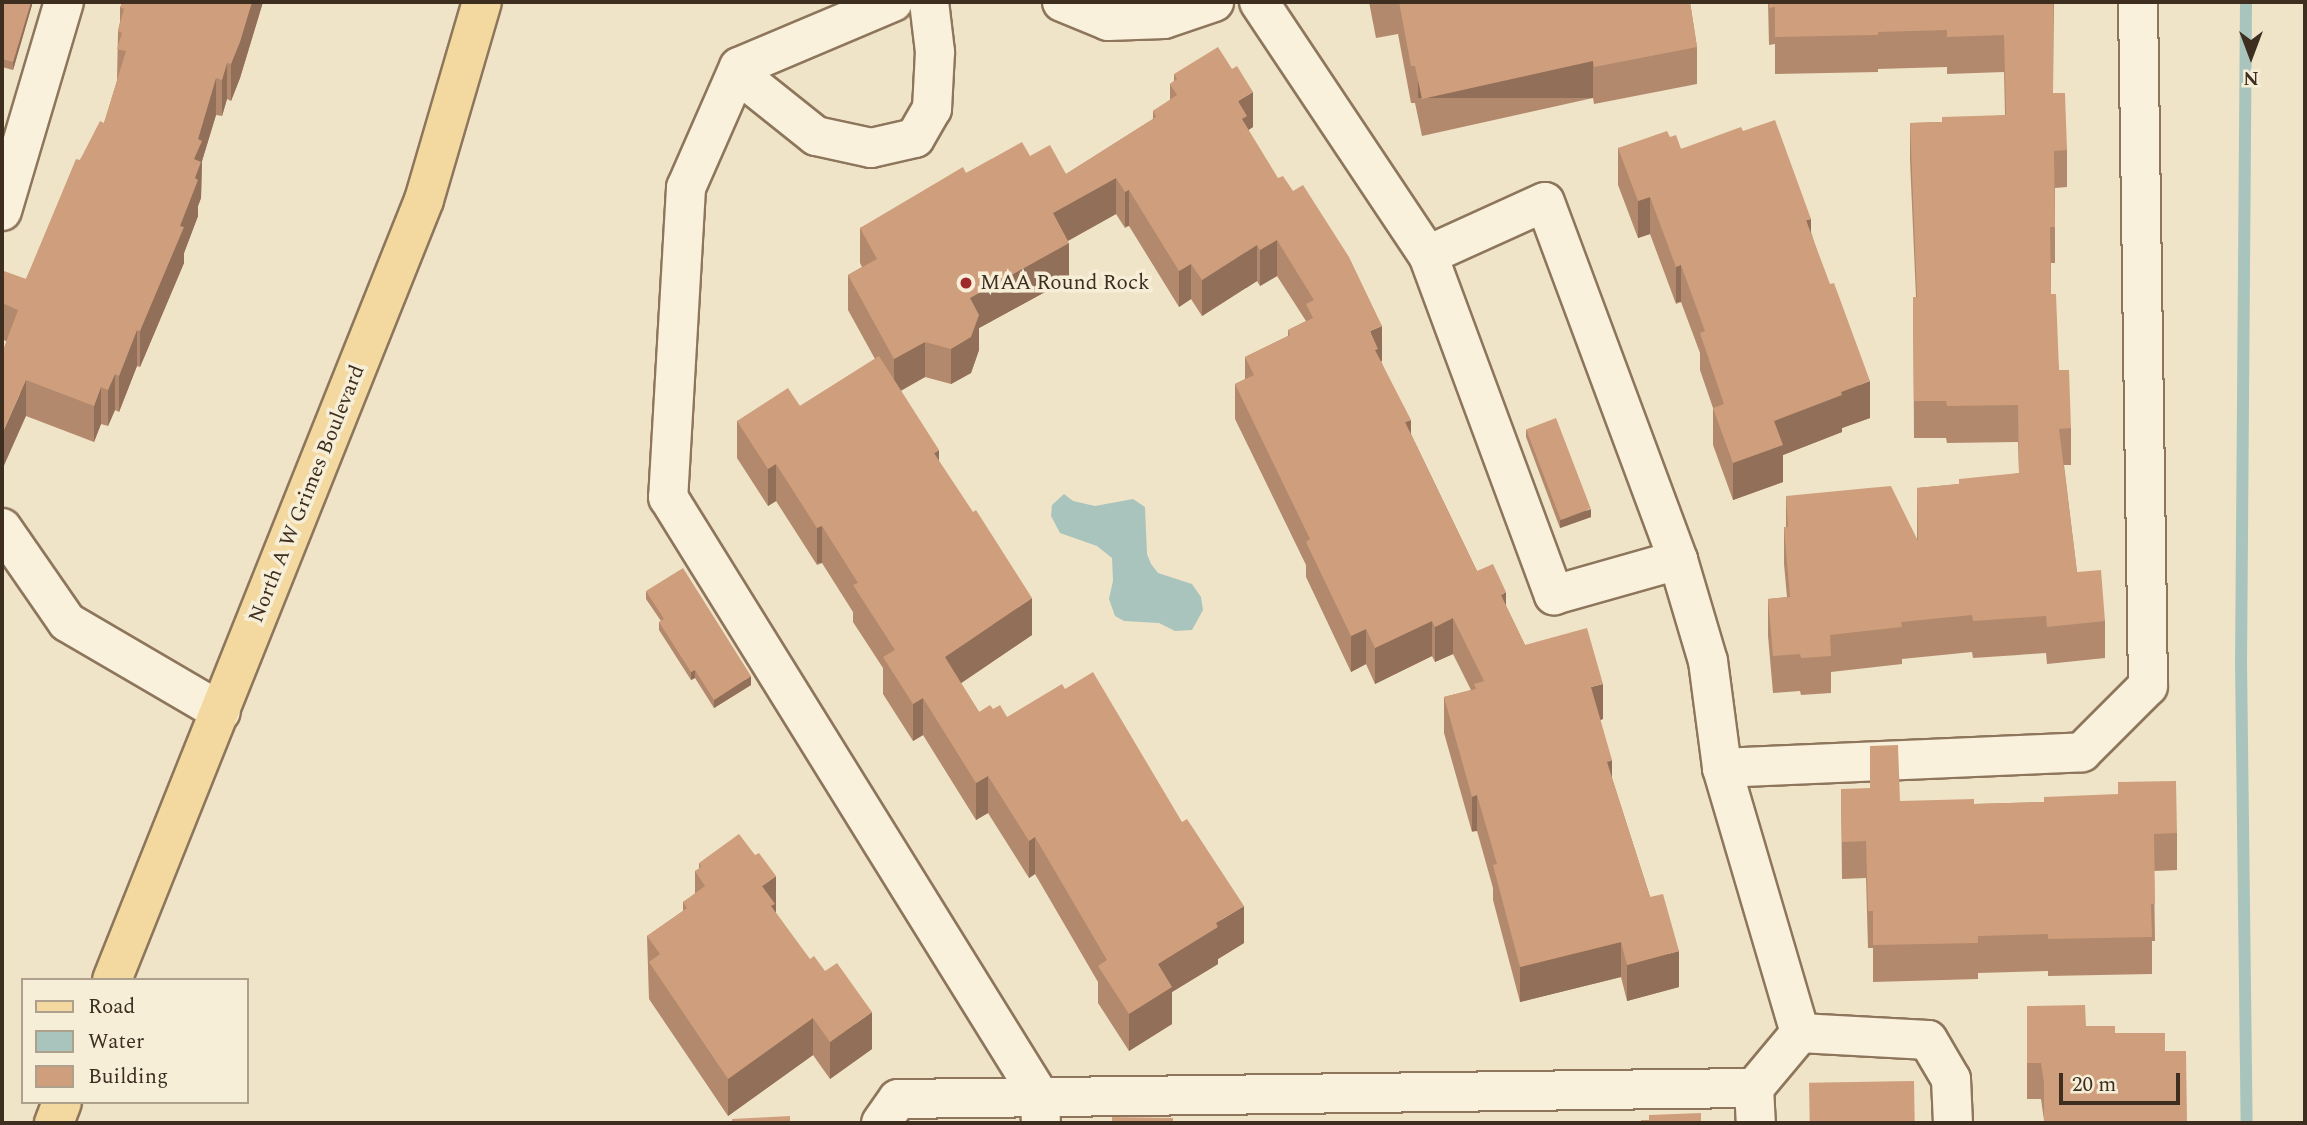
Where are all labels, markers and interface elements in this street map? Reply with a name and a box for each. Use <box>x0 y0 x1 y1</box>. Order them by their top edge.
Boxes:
north arrow <box>2216 21 2286 91</box>
text: N <box>2243 63 2259 92</box>
place label: MAA Round Rock <box>980 270 1150 296</box>
marker: MAA Round Rock <box>958 275 974 291</box>
street label: North A W Grimes Boulevard <box>244 361 370 627</box>
legend <box>21 978 248 1104</box>
text: Road <box>88 991 135 1023</box>
text: Water <box>88 1026 144 1058</box>
scale bar <box>2062 1058 2183 1102</box>
text: Building <box>88 1061 168 1093</box>
text: 20 m <box>2072 1069 2116 1101</box>

